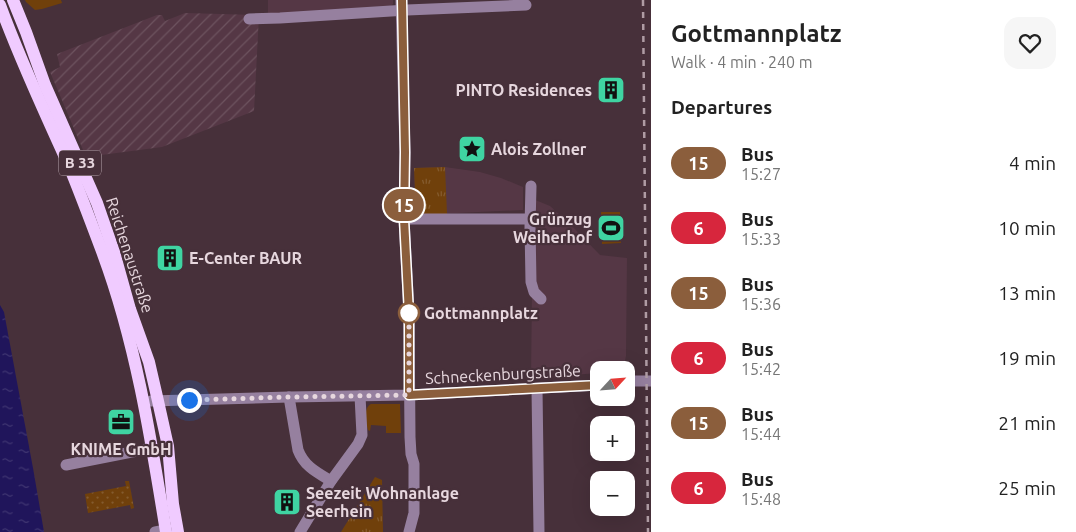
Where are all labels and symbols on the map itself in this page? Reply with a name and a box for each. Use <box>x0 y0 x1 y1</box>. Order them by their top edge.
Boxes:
building icon: PINTO Residences <box>596 75 626 105</box>
place label: PINTO Residences <box>456 81 592 99</box>
place icon: Alois Zollner <box>457 134 487 164</box>
place label: Alois Zollner <box>491 140 587 158</box>
road number: B 33 <box>59 150 101 176</box>
line badge: 15 <box>382 189 426 221</box>
street label: Reichenaustraße <box>103 195 157 315</box>
place label: Grünzug Weiherhof <box>513 210 592 246</box>
sports icon: Grünzug Weiherhof <box>596 213 626 243</box>
building icon: E-Center BAUR <box>155 243 185 273</box>
place label: E-Center BAUR <box>189 249 303 267</box>
marker: Gottmannplatz <box>398 302 420 324</box>
place label: Gottmannplatz <box>424 304 538 322</box>
street label: Schneckenburgstraße <box>425 361 581 387</box>
north arrow <box>590 361 635 406</box>
your location <box>177 388 202 413</box>
office icon: KNIME GmbH <box>106 407 136 437</box>
place label: KNIME GmbH <box>71 440 172 458</box>
place label: Seezeit Wohnanlage Seerhein <box>306 484 459 520</box>
building icon: Seezeit Wohnanlage Seerhein <box>272 487 302 517</box>

